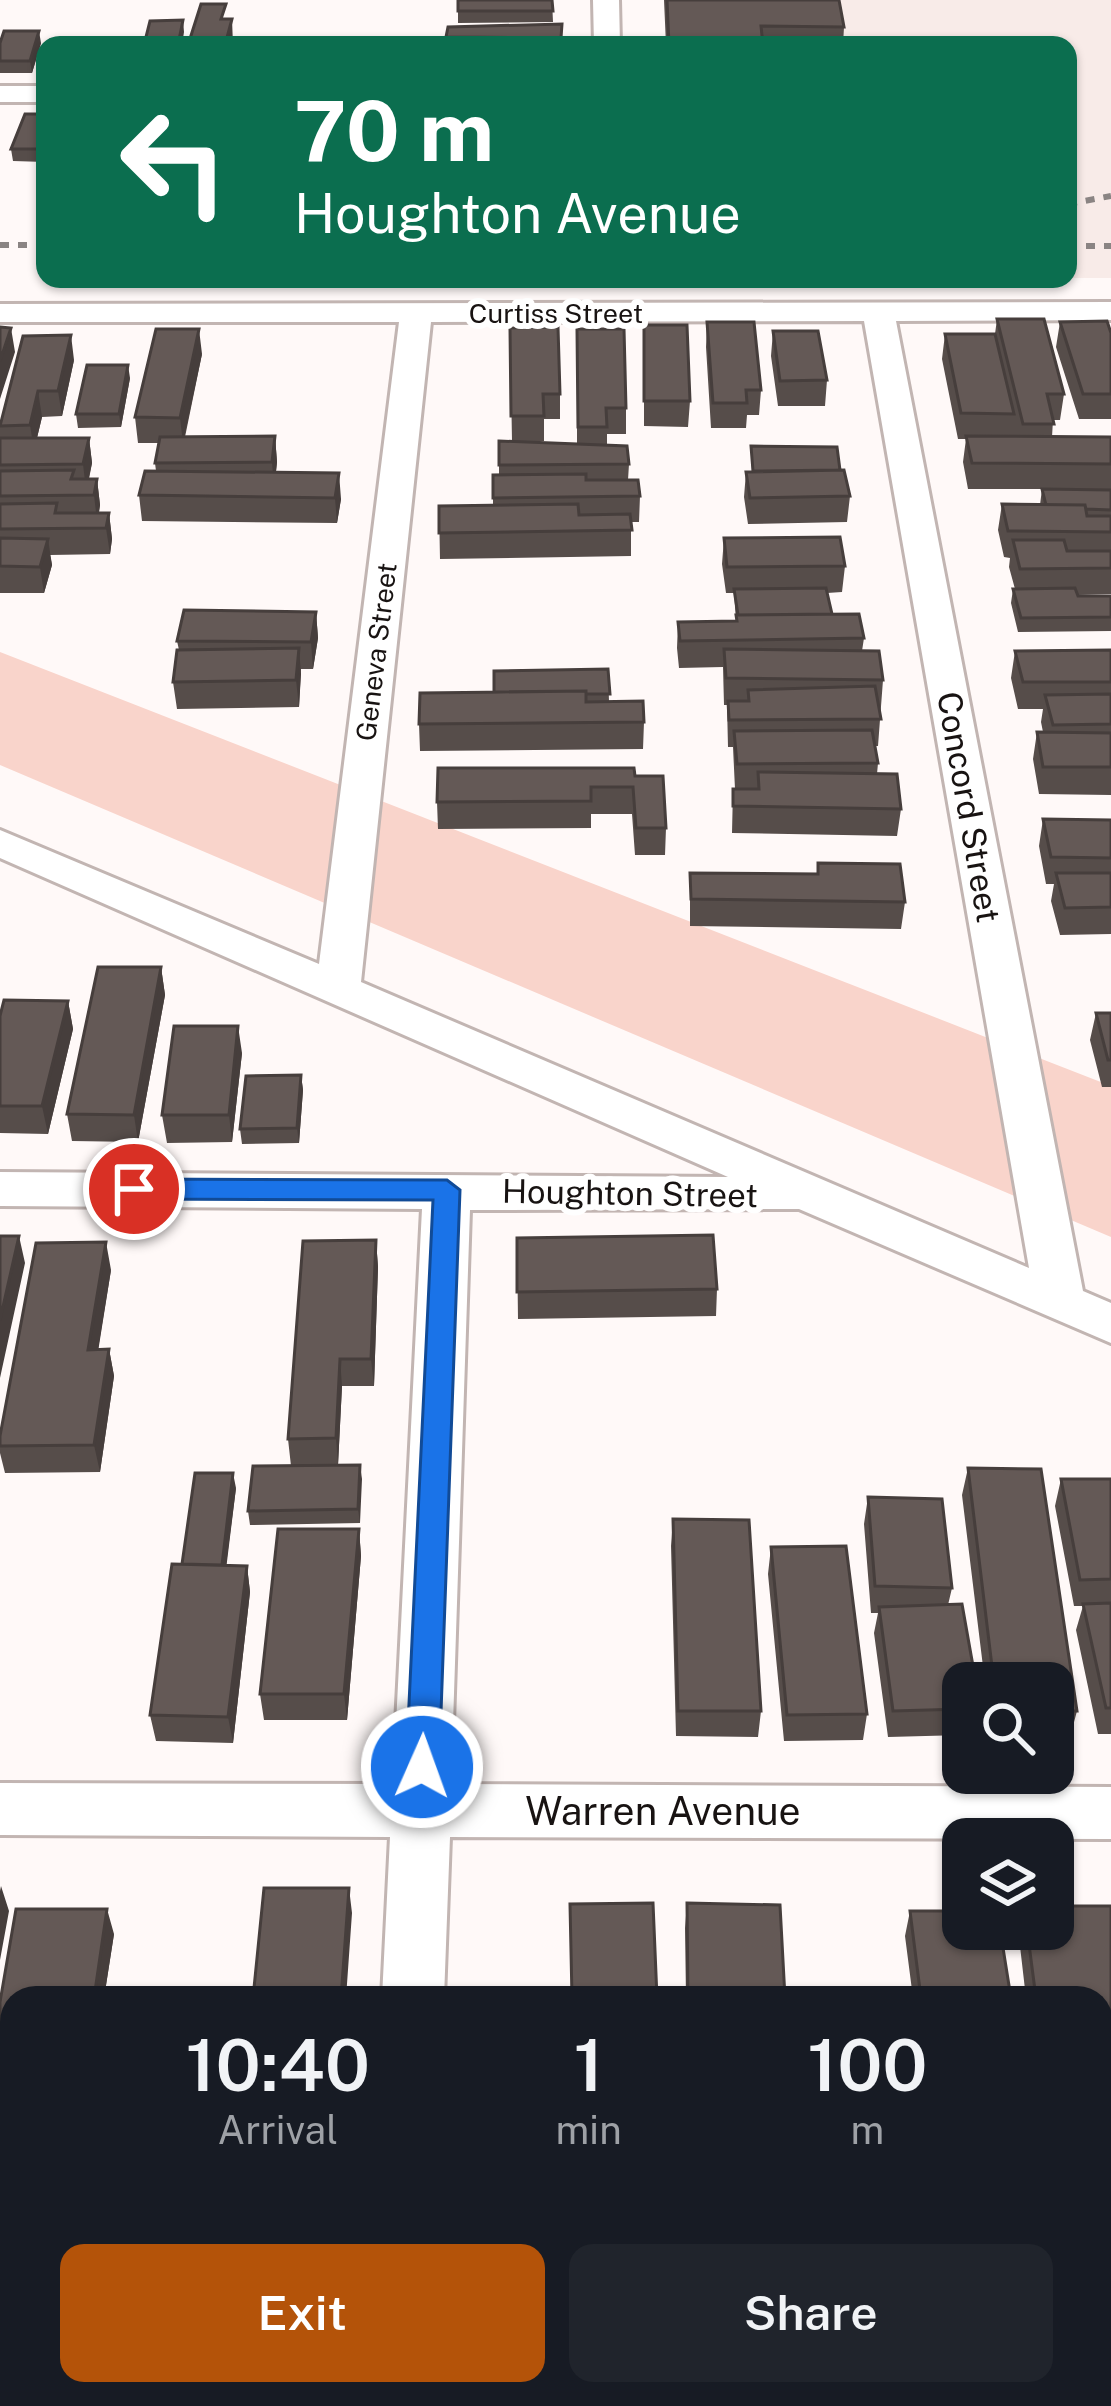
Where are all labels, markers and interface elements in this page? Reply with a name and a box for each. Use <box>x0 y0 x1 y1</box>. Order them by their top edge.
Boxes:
text: 70 m <box>294 81 494 180</box>
icon: left <box>96 84 252 240</box>
text: Houghton Avenue <box>294 182 741 245</box>
street label: Curtiss Street <box>469 297 643 329</box>
street label: Geneva Street <box>349 561 403 743</box>
street label: Concord Street <box>930 689 1008 925</box>
pin <box>83 1138 185 1240</box>
icon: arrive <box>101 1156 167 1222</box>
street label: Houghton Street <box>502 1172 758 1214</box>
map controls <box>942 1662 1074 1950</box>
button: search <box>942 1662 1074 1794</box>
position arrow <box>359 1704 485 1830</box>
street label: Warren Avenue <box>525 1788 801 1834</box>
button: layers <box>942 1818 1074 1950</box>
text: 10:40 <box>185 2023 370 2107</box>
text: 1 <box>574 2023 604 2107</box>
text: 100 <box>807 2023 928 2107</box>
text: Arrival <box>218 2107 338 2153</box>
text: min <box>556 2107 622 2153</box>
text: m <box>850 2107 884 2153</box>
button: Exit <box>60 2244 545 2382</box>
button: Share <box>569 2244 1053 2382</box>

